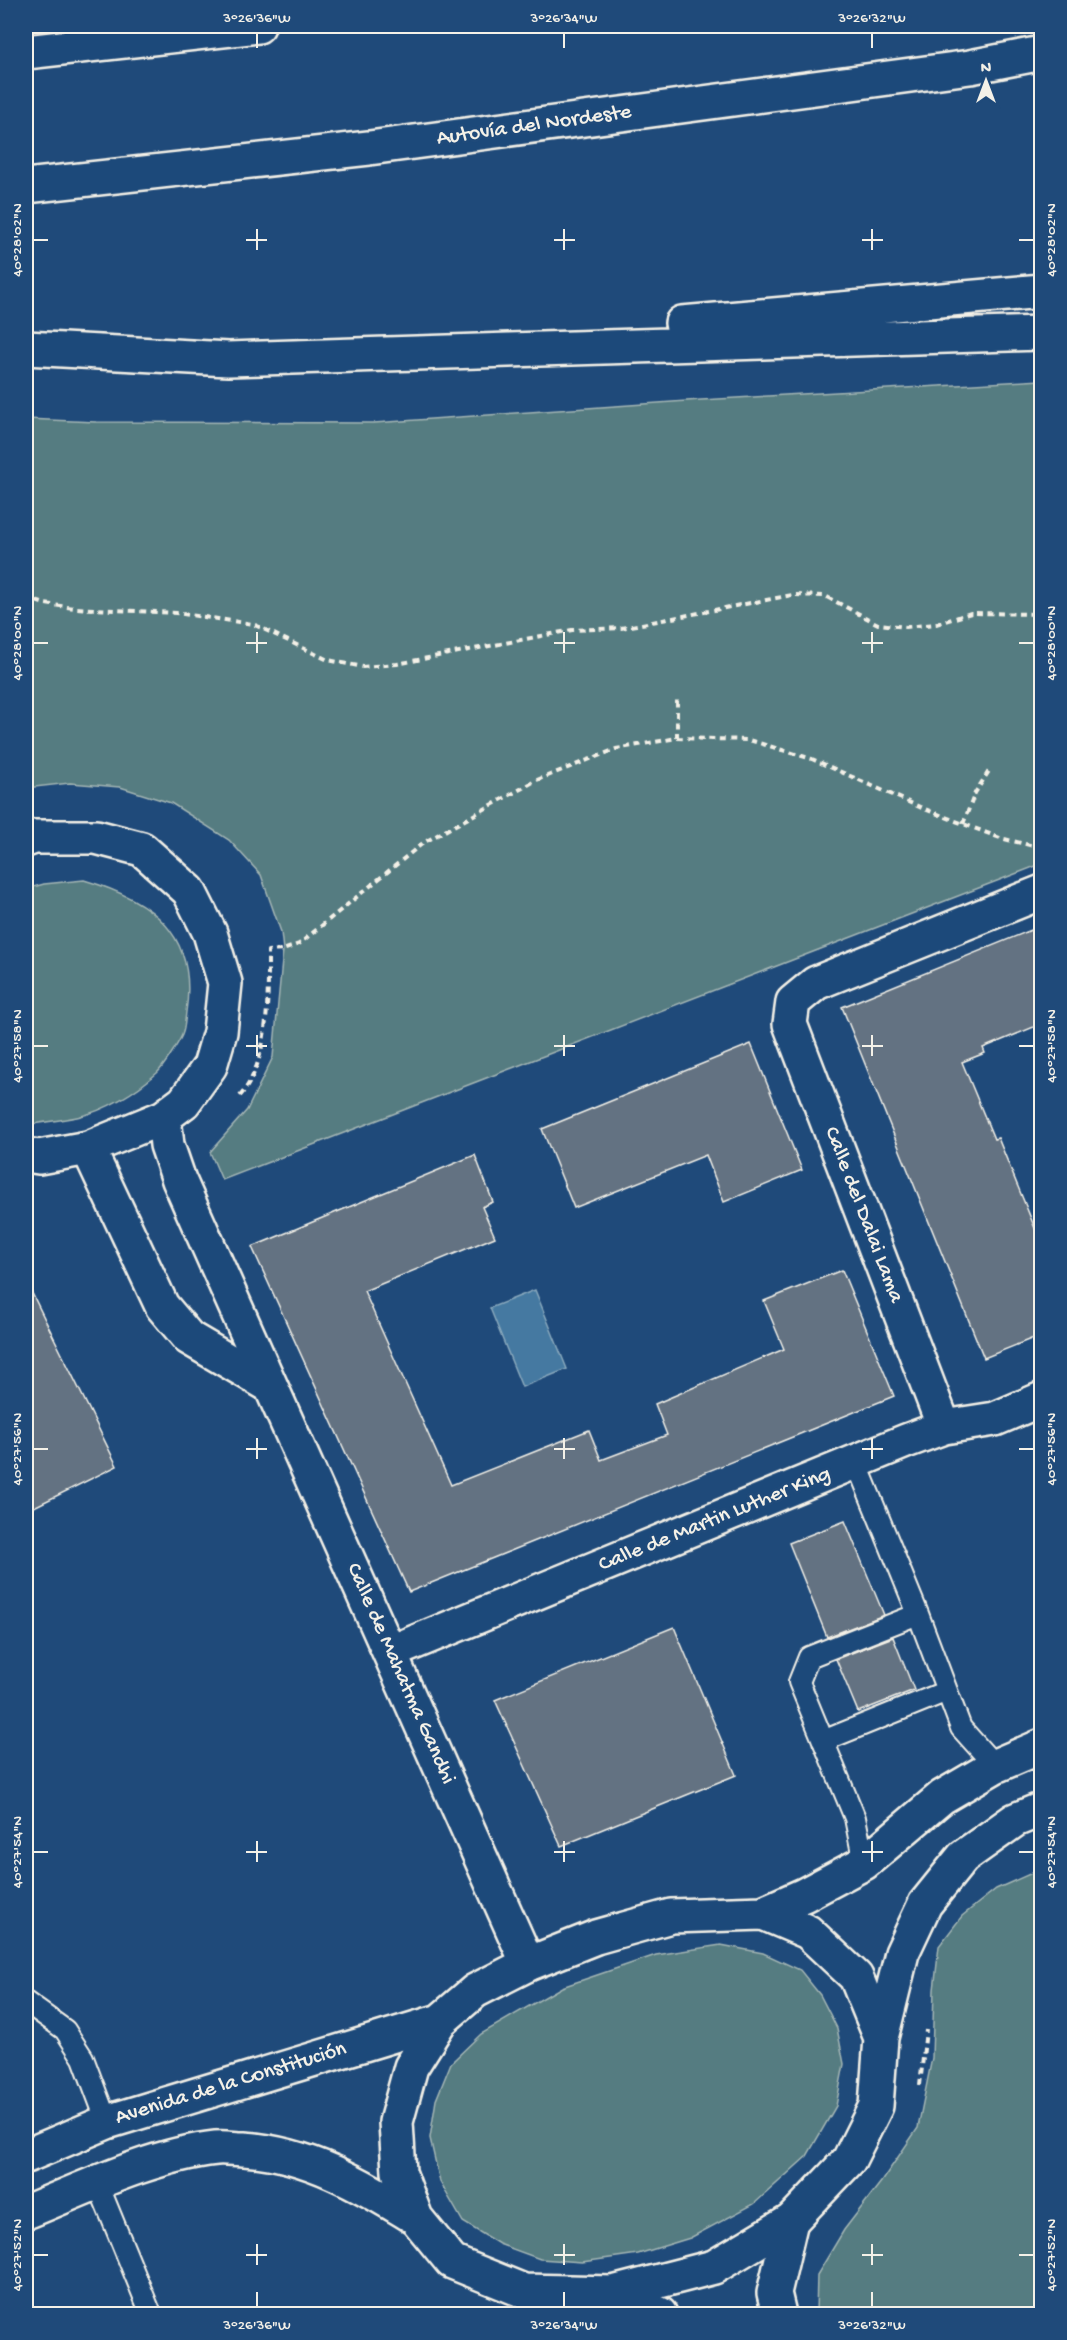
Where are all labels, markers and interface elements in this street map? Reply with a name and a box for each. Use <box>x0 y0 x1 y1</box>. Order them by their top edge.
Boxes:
text: 3°26'36"W <box>222 10 291 28</box>
text: 3°26'34"W <box>529 10 598 28</box>
text: 3°26'32"W <box>837 10 906 28</box>
north arrow <box>956 51 1016 111</box>
text: N <box>981 60 992 79</box>
street label: Autovía del Nordeste <box>435 99 634 153</box>
text: 40°28'02"N <box>9 203 27 277</box>
text: 40°28'02"N <box>1043 203 1061 277</box>
text: 40°28'00"N <box>9 605 27 680</box>
text: 40°28'00"N <box>1043 605 1061 680</box>
text: 40°27'58"N <box>9 1009 27 1083</box>
text: 40°27'58"N <box>1043 1009 1061 1083</box>
street label: Calle del Dalai Lama <box>817 1123 909 1307</box>
text: 40°27'56"N <box>9 1412 27 1485</box>
text: 40°27'56"N <box>1043 1412 1061 1485</box>
street label: Calle de Martin Luther King <box>595 1462 835 1578</box>
street label: Calle de Mahatma Gandhi <box>339 1559 461 1789</box>
text: 40°27'54"N <box>9 1816 27 1888</box>
text: 40°27'54"N <box>1043 1816 1061 1888</box>
street label: Avenida de la Constitución <box>112 2036 350 2132</box>
text: 40°27'52"N <box>9 2218 27 2291</box>
text: 40°27'52"N <box>1043 2218 1061 2291</box>
text: 3°26'36"W <box>222 2317 291 2335</box>
text: 3°26'34"W <box>529 2317 598 2335</box>
text: 3°26'32"W <box>837 2317 906 2335</box>

